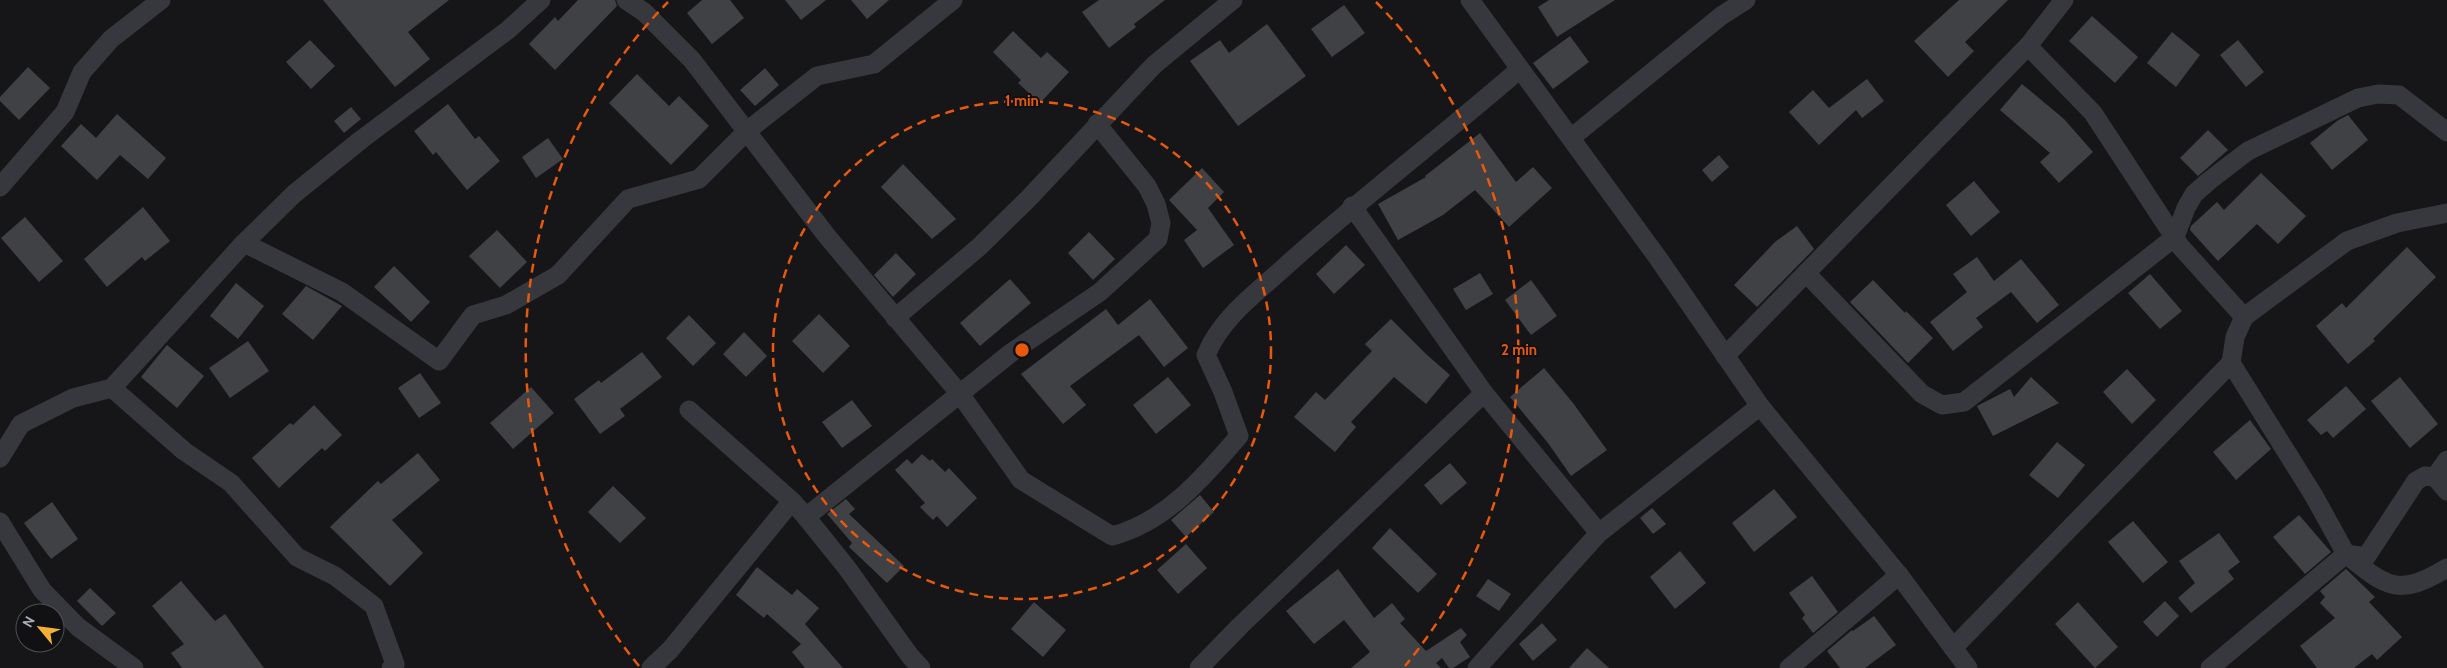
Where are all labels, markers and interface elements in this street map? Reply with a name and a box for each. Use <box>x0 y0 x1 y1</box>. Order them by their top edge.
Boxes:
text: 1 min <box>1005 92 1039 110</box>
centre of rings <box>1013 341 1031 359</box>
text: 2 min <box>1501 341 1537 359</box>
north arrow <box>15 603 65 653</box>
text: N <box>18 613 39 630</box>

